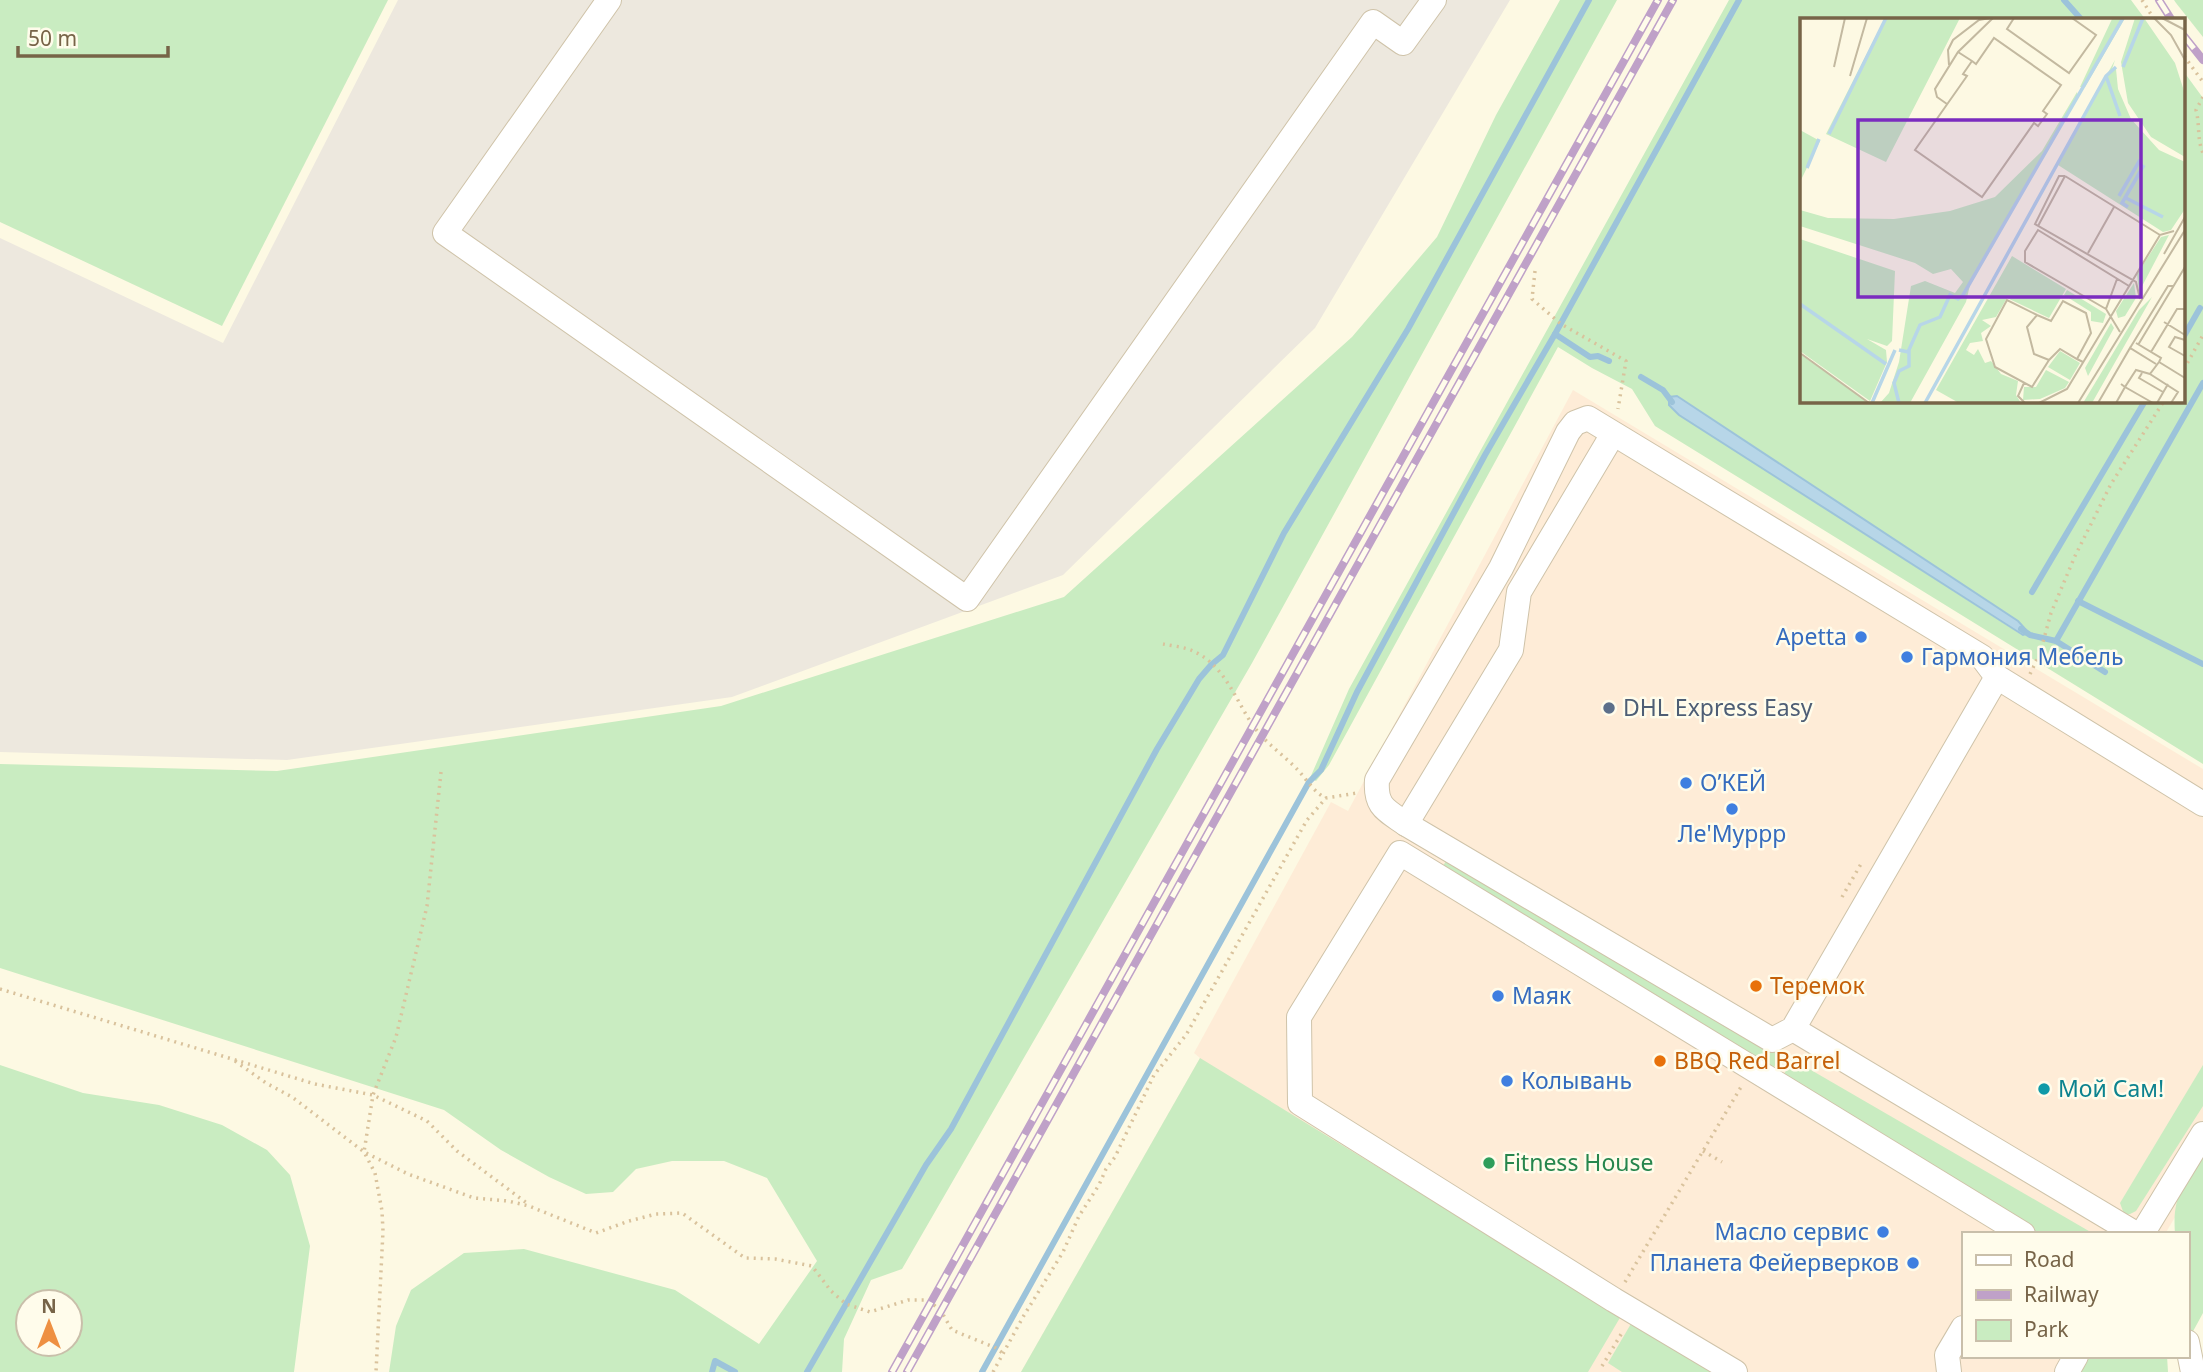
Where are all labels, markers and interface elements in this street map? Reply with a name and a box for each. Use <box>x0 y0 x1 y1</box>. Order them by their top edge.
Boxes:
scale bar <box>18 14 168 58</box>
inset map <box>1800 18 2186 402</box>
text: 50 m <box>28 24 77 52</box>
place label: Apetta <box>1776 620 1847 652</box>
marker: Apetta <box>1853 629 1869 645</box>
place label: Гармония Мебель <box>1921 640 2124 672</box>
marker: Гармония Мебель <box>1899 649 1915 665</box>
place label: DHL Express Easy <box>1623 691 1813 723</box>
marker: DHL Express Easy <box>1601 700 1617 716</box>
place label: О’КЕЙ <box>1700 766 1766 798</box>
marker: О’КЕЙ <box>1678 775 1694 791</box>
marker: Ле'Муррр <box>1724 801 1740 817</box>
place label: Ле'Муррр <box>1678 817 1786 849</box>
place label: Теремок <box>1770 969 1866 1001</box>
marker: Теремок <box>1748 978 1764 994</box>
place label: Маяк <box>1512 979 1572 1011</box>
marker: Маяк <box>1490 988 1506 1004</box>
place label: BBQ Red Barrel <box>1674 1044 1841 1076</box>
marker: BBQ Red Barrel <box>1652 1053 1668 1069</box>
place label: Колывань <box>1521 1064 1632 1096</box>
place label: Мой Сам! <box>2058 1072 2164 1104</box>
marker: Колывань <box>1499 1073 1515 1089</box>
marker: Мой Сам! <box>2036 1081 2052 1097</box>
place label: Fitness House <box>1503 1146 1654 1178</box>
marker: Fitness House <box>1481 1155 1497 1171</box>
place label: Масло сервис <box>1715 1215 1869 1247</box>
marker: Масло сервис <box>1875 1224 1891 1240</box>
legend <box>1962 1232 2189 1358</box>
text: Road <box>2024 1245 2074 1273</box>
place label: Планета Фейерверков <box>1649 1246 1899 1278</box>
marker: Планета Фейерверков <box>1905 1255 1921 1271</box>
text: Railway <box>2024 1280 2099 1308</box>
north arrow <box>14 1288 84 1358</box>
text: N <box>41 1293 57 1319</box>
text: Park <box>2024 1315 2069 1343</box>

